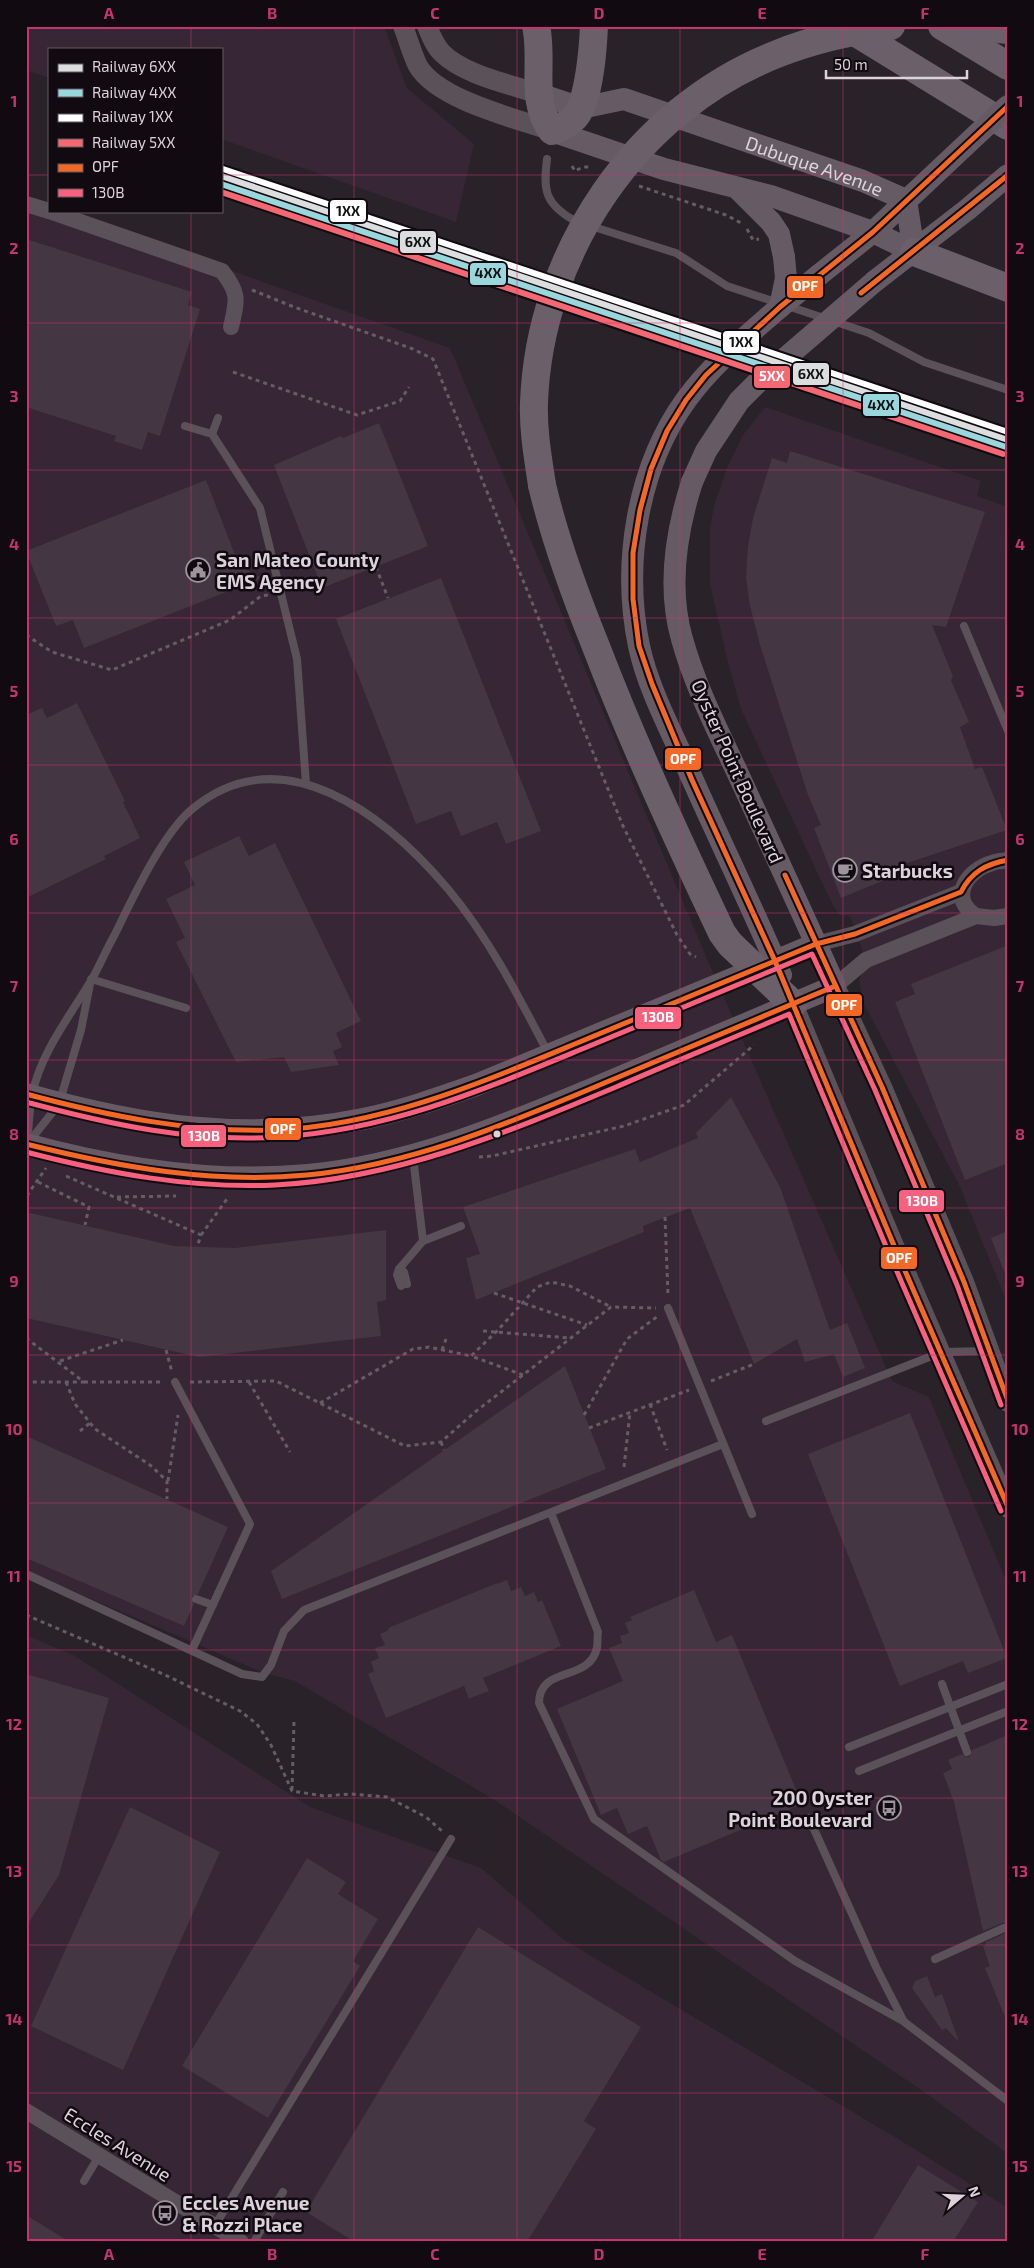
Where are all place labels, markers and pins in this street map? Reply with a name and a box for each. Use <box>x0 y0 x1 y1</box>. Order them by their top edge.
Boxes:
place label: San Mateo County EMS Agency <box>216 548 379 594</box>
public building icon: San Mateo County EMS Agency <box>185 557 211 583</box>
cafe icon: Starbucks <box>832 857 858 883</box>
place label: Starbucks <box>862 859 953 882</box>
unlabelled marker <box>492 1129 502 1139</box>
place label: 200 Oyster Point Boulevard <box>728 1786 872 1831</box>
bus stop icon: 200 Oyster Point Boulevard <box>876 1795 902 1821</box>
place label: Eccles Avenue & Rozzi Place <box>182 2191 310 2236</box>
bus stop icon: Eccles Avenue & Rozzi Place <box>152 2200 178 2226</box>

